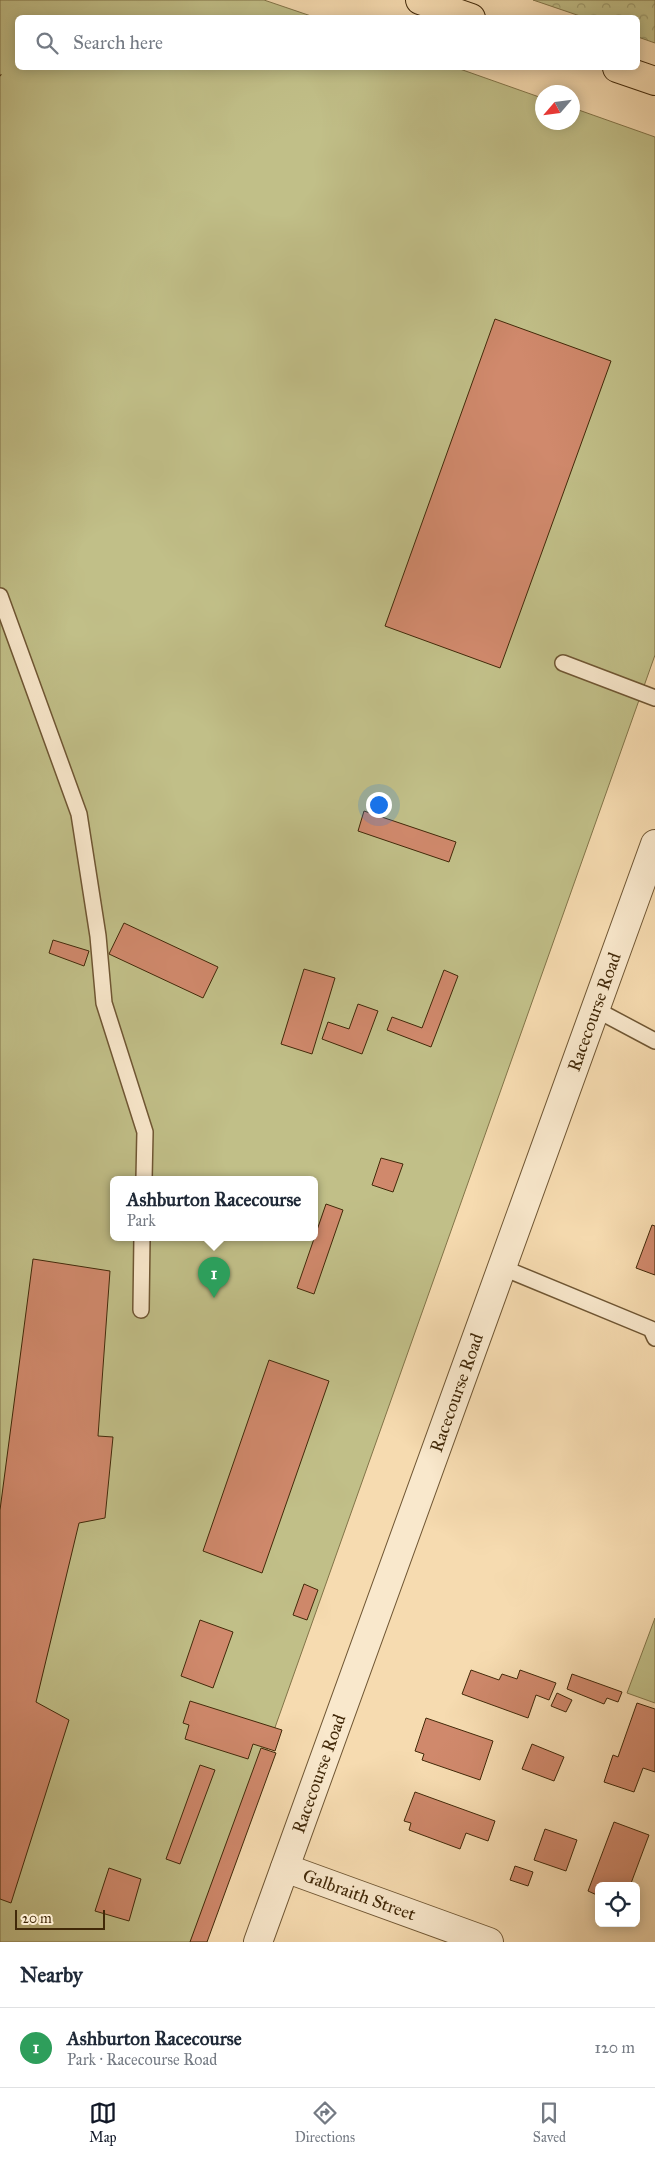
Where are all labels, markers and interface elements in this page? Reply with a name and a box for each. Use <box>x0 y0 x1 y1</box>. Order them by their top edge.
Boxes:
search box <box>15 15 640 70</box>
icon: search <box>33 29 61 57</box>
text: Search here <box>73 31 163 54</box>
north arrow <box>535 85 580 130</box>
your location <box>366 792 392 818</box>
street label: Racecourse Road <box>563 949 626 1074</box>
popup <box>110 1176 318 1241</box>
text: Ashburton Racecourse <box>127 1188 301 1211</box>
text: Park <box>127 1211 156 1230</box>
pin: 1 <box>198 1257 230 1298</box>
street label: Racecourse Road <box>425 1330 488 1455</box>
street label: Racecourse Road <box>287 1711 350 1836</box>
street label: Galbraith Street <box>300 1864 419 1926</box>
map controls <box>595 1882 640 1927</box>
button: locate <box>595 1882 640 1927</box>
scale bar <box>15 1907 105 1930</box>
text: 20 m <box>22 1910 52 1927</box>
text: Nearby <box>20 1962 83 1988</box>
text: Ashburton Racecourse <box>67 2027 242 2050</box>
text: 1 <box>33 2038 39 2057</box>
text: 120 m <box>595 2038 635 2057</box>
text: Park · Racecourse Road <box>67 2050 217 2069</box>
tab: Map <box>89 2099 117 2146</box>
tab: Directions <box>295 2099 355 2146</box>
tab: Saved <box>533 2099 566 2146</box>

